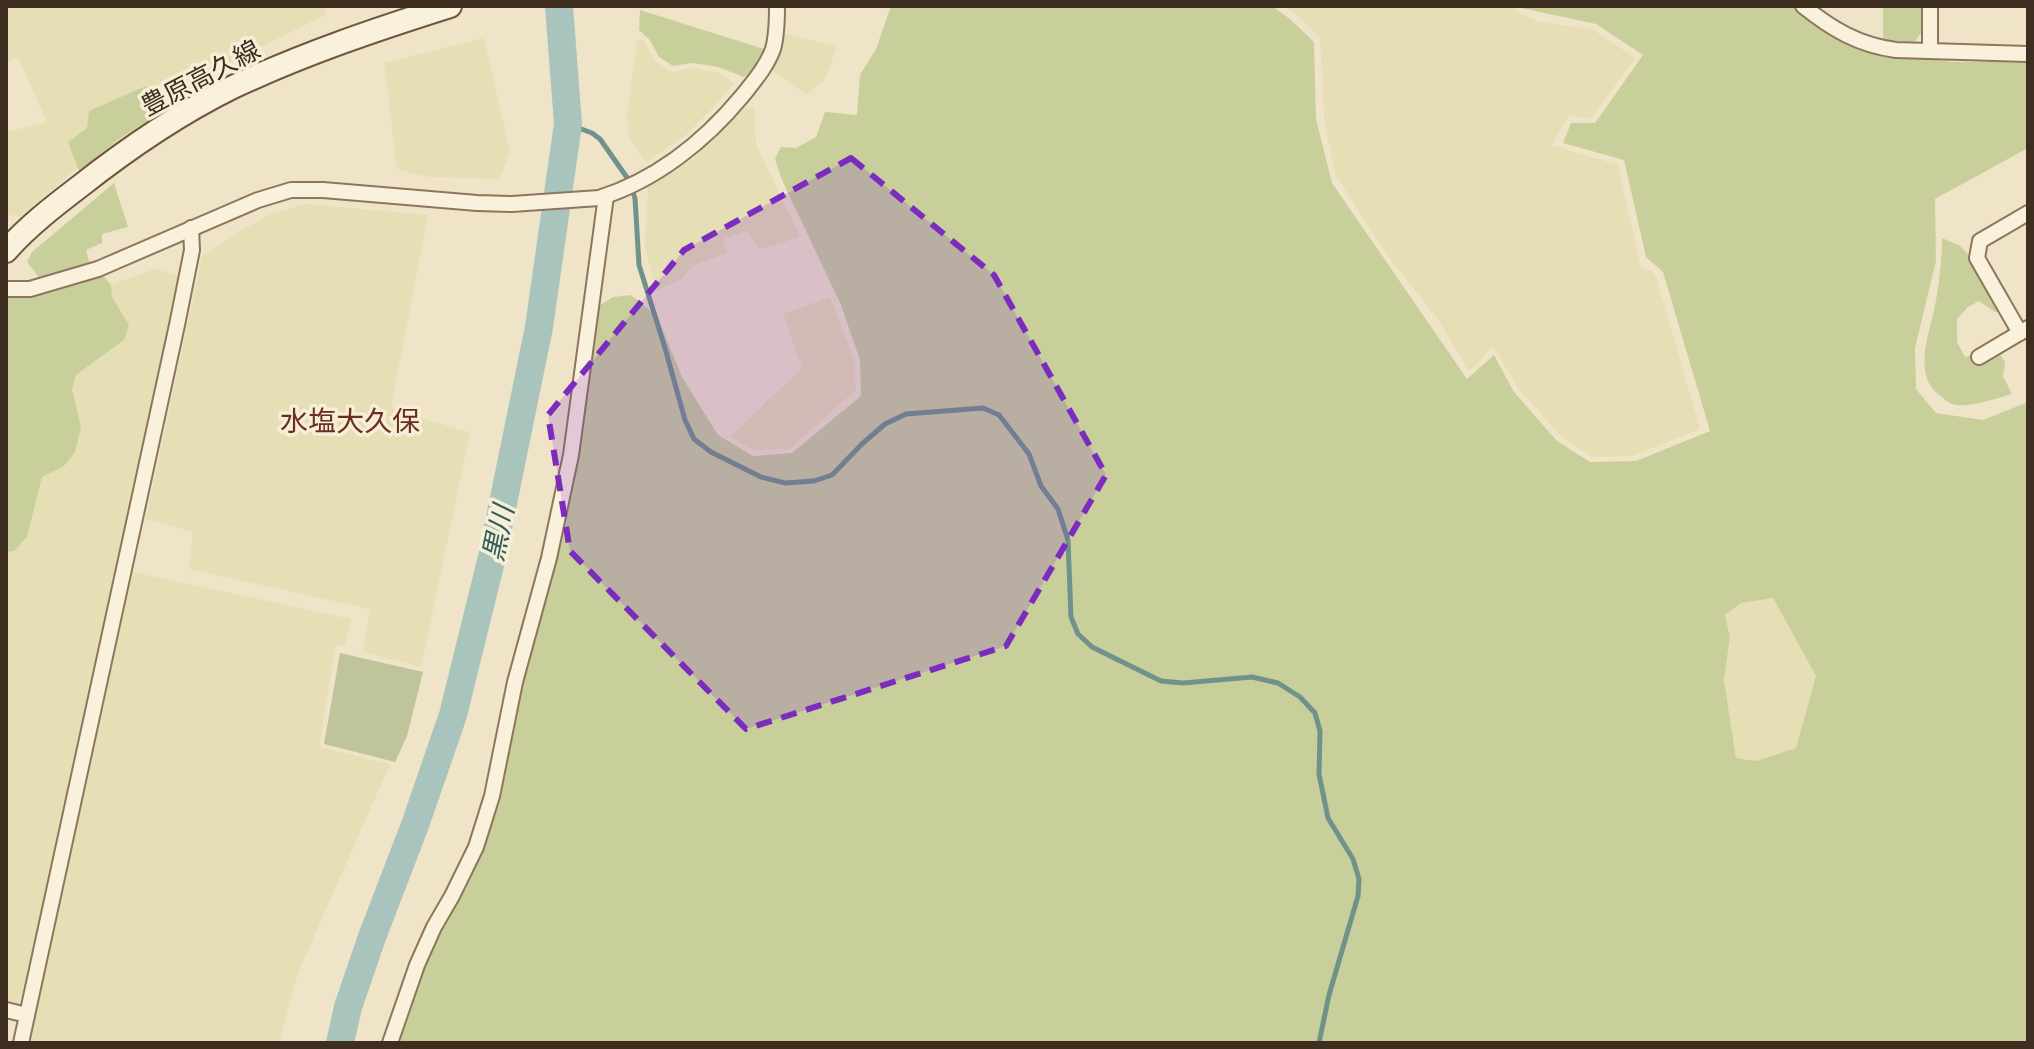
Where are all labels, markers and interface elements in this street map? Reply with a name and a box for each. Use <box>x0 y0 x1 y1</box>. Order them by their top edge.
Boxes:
street label: 豊原高久線 <box>134 31 266 123</box>
district label: 水塩大久保 <box>280 401 420 439</box>
water label: 黒川 <box>473 499 522 564</box>

